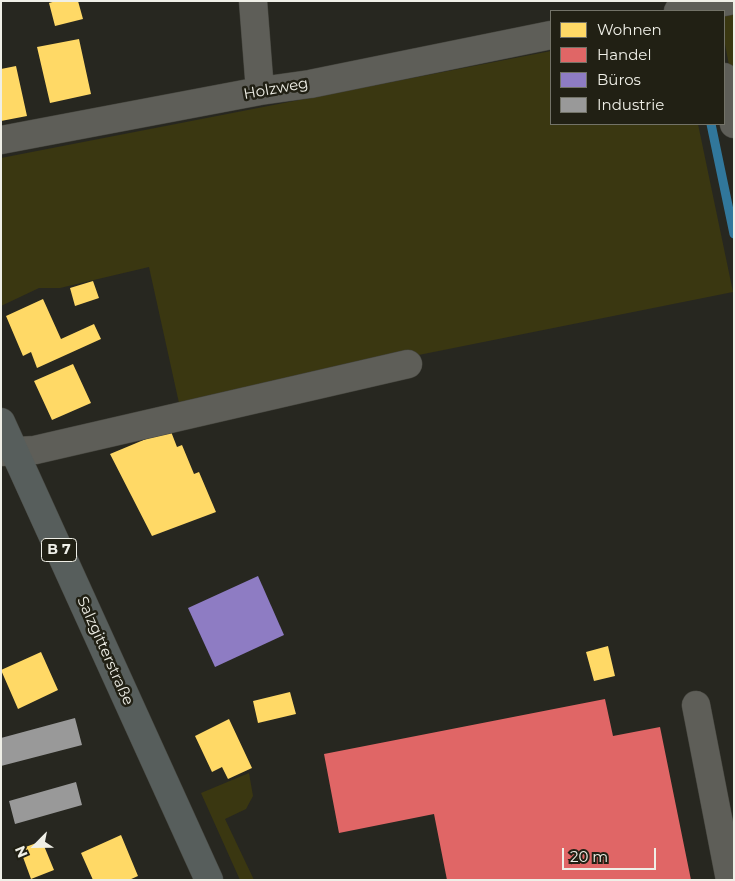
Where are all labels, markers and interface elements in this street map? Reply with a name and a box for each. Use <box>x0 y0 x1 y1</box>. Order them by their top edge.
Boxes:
legend <box>550 10 725 125</box>
text: Wohnen <box>597 20 662 39</box>
text: Handel <box>597 45 651 64</box>
text: Büros <box>597 70 641 89</box>
street label: Holzweg <box>242 74 310 104</box>
text: Industrie <box>597 95 664 114</box>
road number: B 7 <box>42 538 76 562</box>
street label: Salzgitterstraße <box>73 594 137 708</box>
north arrow <box>10 821 60 871</box>
scale bar <box>565 838 659 870</box>
text: N <box>11 843 32 861</box>
text: 20 m <box>570 847 608 866</box>

